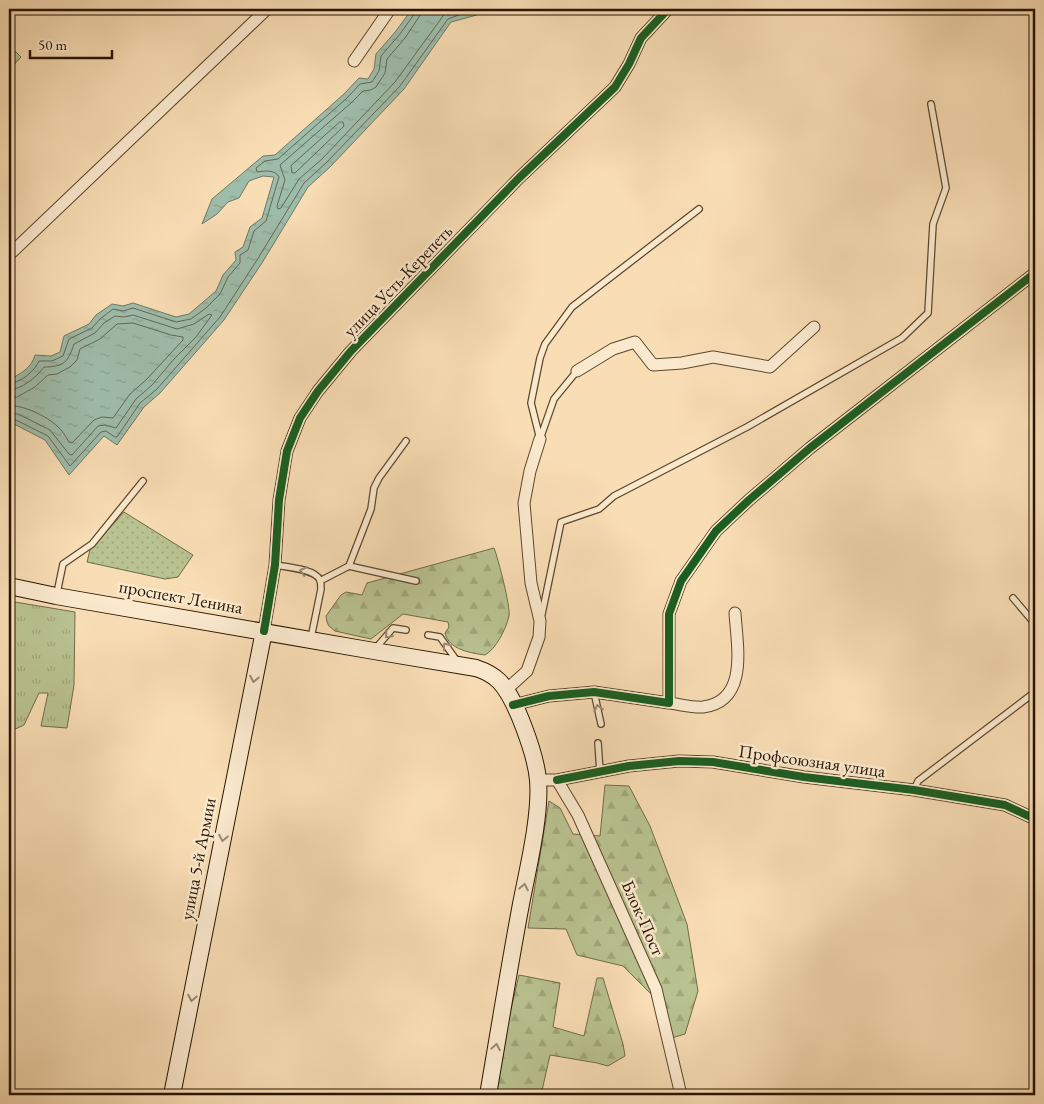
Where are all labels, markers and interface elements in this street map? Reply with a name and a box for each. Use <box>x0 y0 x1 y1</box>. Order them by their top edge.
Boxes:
scale bar <box>30 28 112 60</box>
text: 50 m <box>38 35 67 54</box>
street label: улица Усть-Керепеть <box>338 219 457 342</box>
one-way arrow <box>299 566 308 577</box>
street label: проспект Ленина <box>117 574 246 619</box>
one-way arrow <box>385 629 393 638</box>
one-way arrow <box>443 642 452 652</box>
one-way arrow <box>250 675 260 683</box>
one-way arrow <box>593 704 603 712</box>
street label: Профсоюзная улица <box>737 739 888 782</box>
street label: улица 5-й Армии <box>174 795 221 922</box>
one-way arrow <box>218 834 229 843</box>
street label: Блок-Пост <box>617 876 671 960</box>
one-way arrow <box>519 883 529 892</box>
one-way arrow <box>187 993 197 1002</box>
one-way arrow <box>490 1043 500 1052</box>

